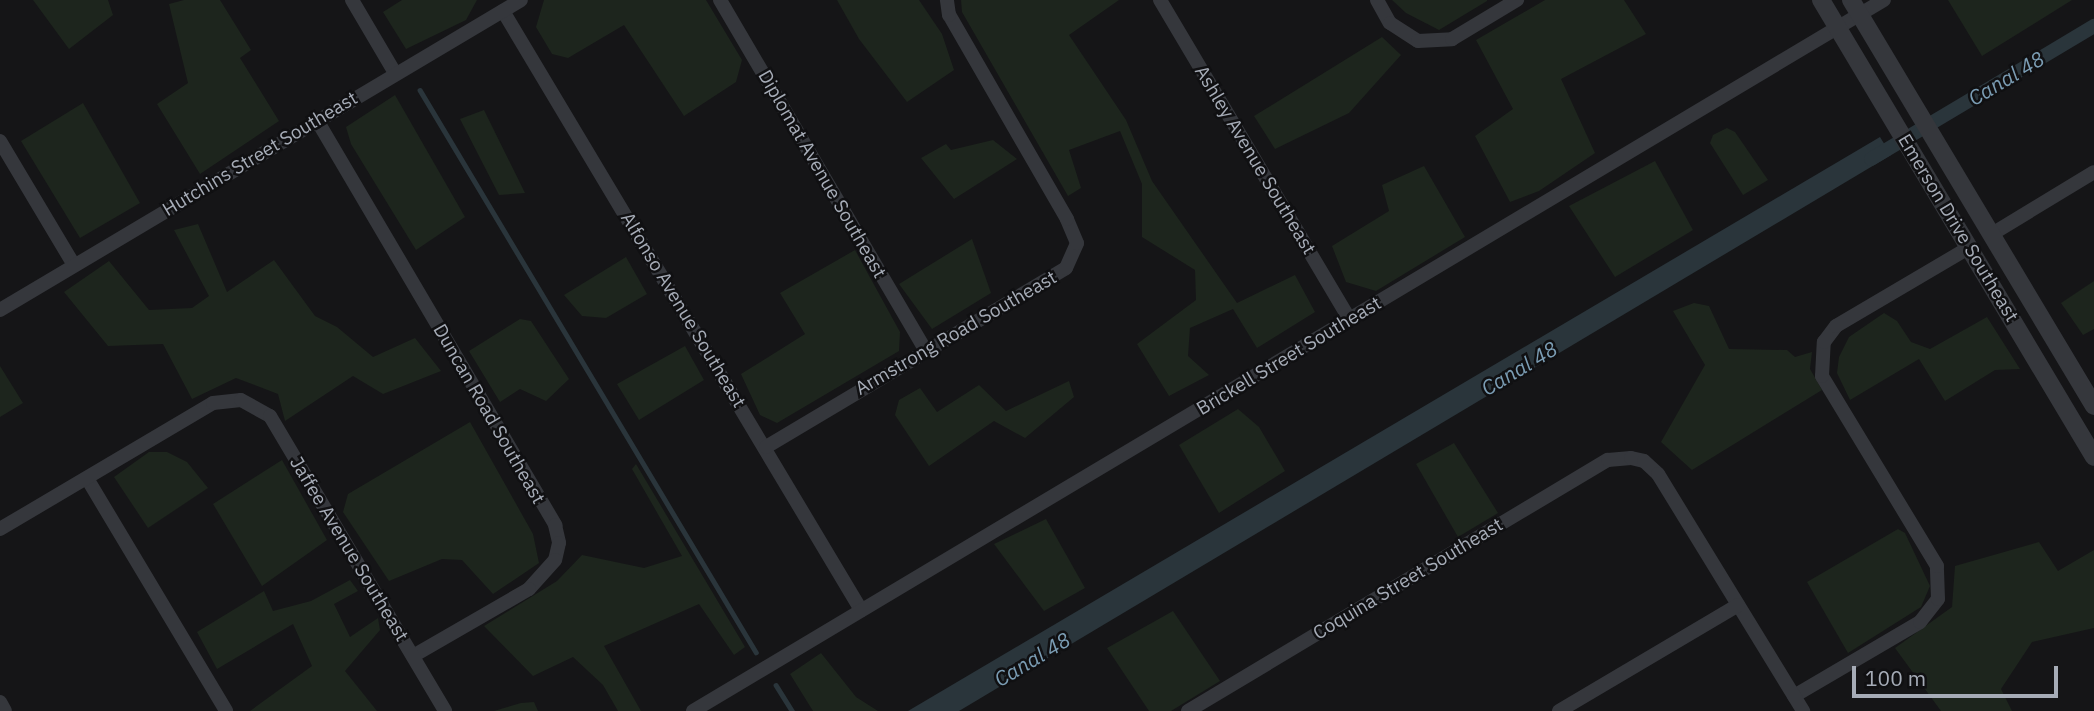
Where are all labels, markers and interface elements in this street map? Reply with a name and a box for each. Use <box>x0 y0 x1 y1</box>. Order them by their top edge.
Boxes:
water label: Canal 48 <box>1963 45 2049 111</box>
street label: Ashley Avenue Southeast <box>1190 62 1320 258</box>
street label: Diplomat Avenue Southeast <box>753 66 891 282</box>
street label: Hutchins Street Southeast <box>158 87 362 221</box>
street label: Emerson Drive Southeast <box>1893 130 2023 326</box>
street label: Alfonso Avenue Southeast <box>616 208 750 412</box>
street label: Armstrong Road Southeast <box>851 266 1061 400</box>
street label: Brickell Street Southeast <box>1193 292 1385 420</box>
street label: Duncan Road Southeast <box>428 320 550 508</box>
water label: Canal 48 <box>1476 335 1562 401</box>
street label: Jaffee Avenue Southeast <box>285 452 413 646</box>
street label: Coquina Street Southeast <box>1309 513 1507 645</box>
water label: Canal 48 <box>989 626 1075 692</box>
scale bar <box>1856 652 2062 696</box>
text: 100 m <box>1865 664 1926 692</box>

